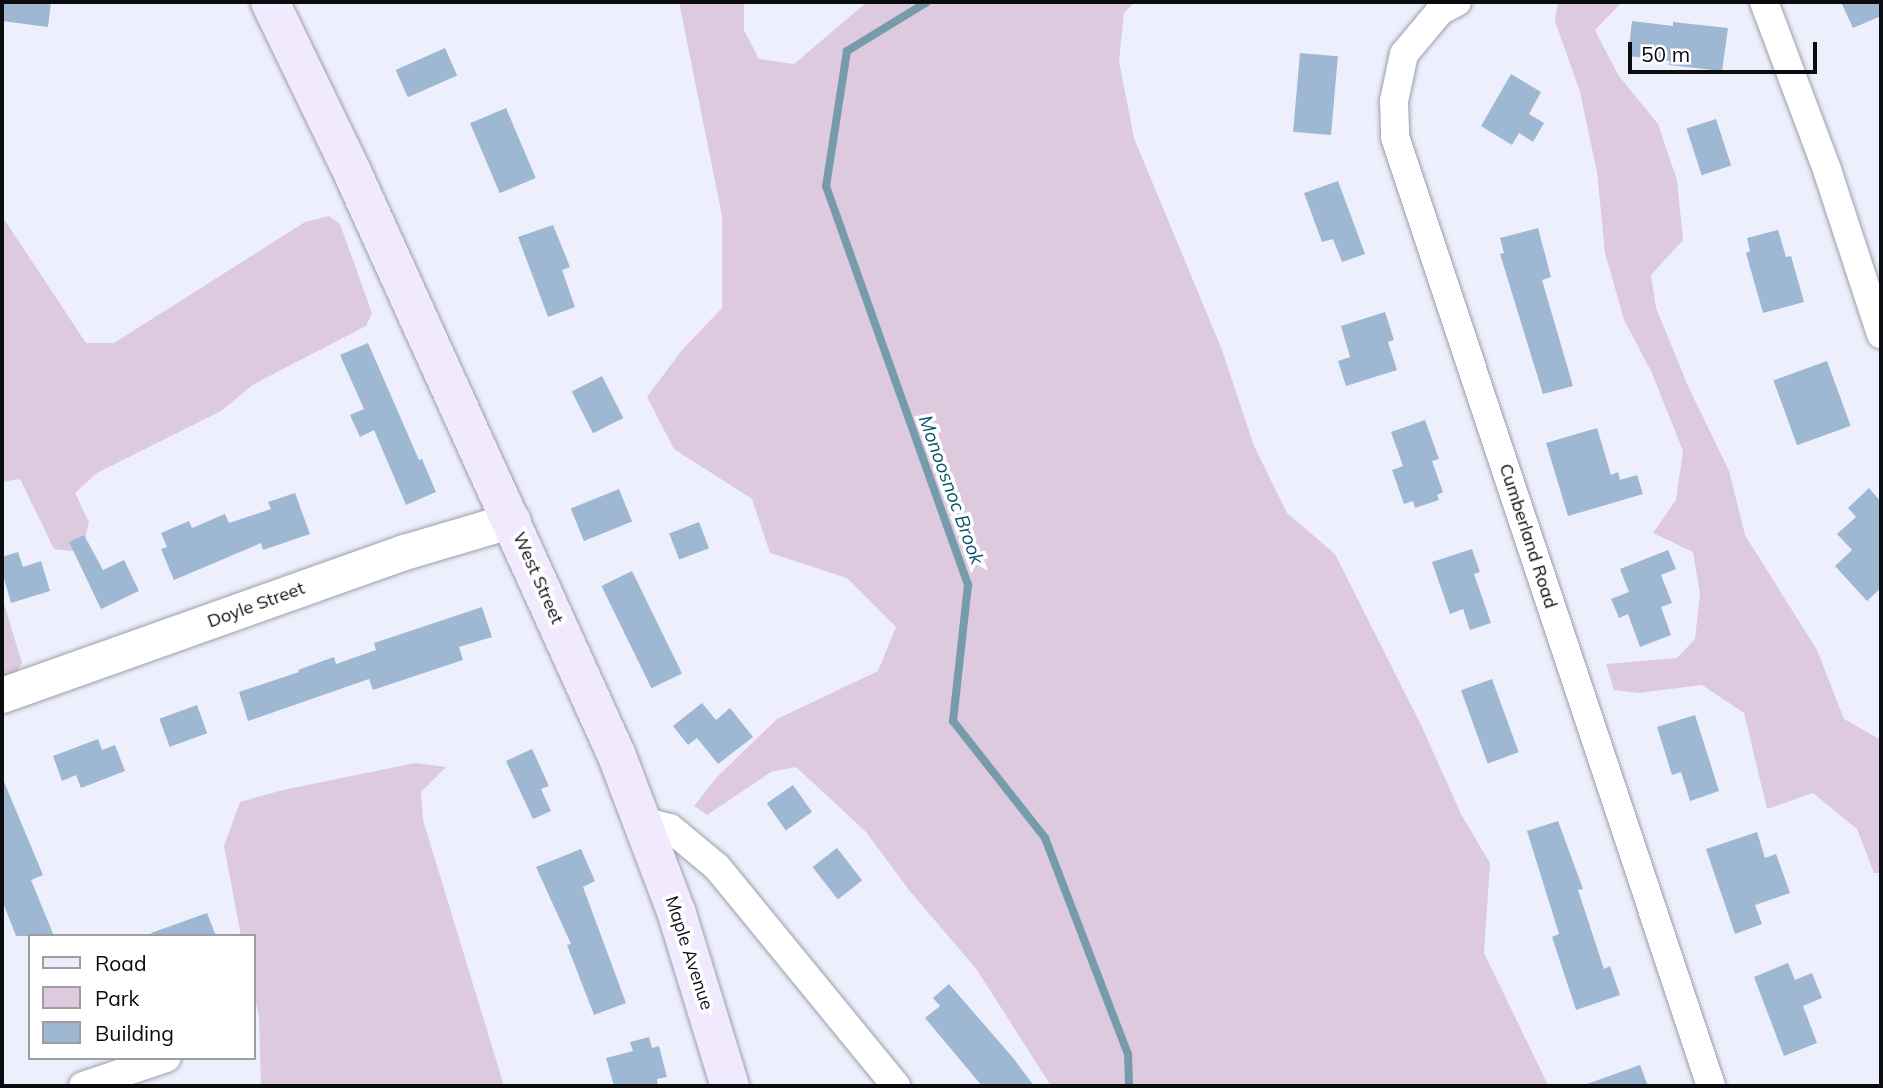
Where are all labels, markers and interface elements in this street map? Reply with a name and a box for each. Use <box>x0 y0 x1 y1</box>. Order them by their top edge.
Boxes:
scale bar <box>1631 28 1820 72</box>
text: 50 m <box>1641 41 1690 67</box>
water label: Monoosnoc Brook <box>913 412 989 568</box>
street label: Cumberland Road <box>1494 461 1562 611</box>
street label: West Street <box>508 529 568 627</box>
street label: Doyle Street <box>205 577 307 633</box>
street label: Maple Avenue <box>660 893 718 1013</box>
legend <box>28 934 256 1060</box>
text: Road <box>95 950 146 976</box>
text: Park <box>95 985 139 1011</box>
text: Building <box>95 1020 174 1046</box>

